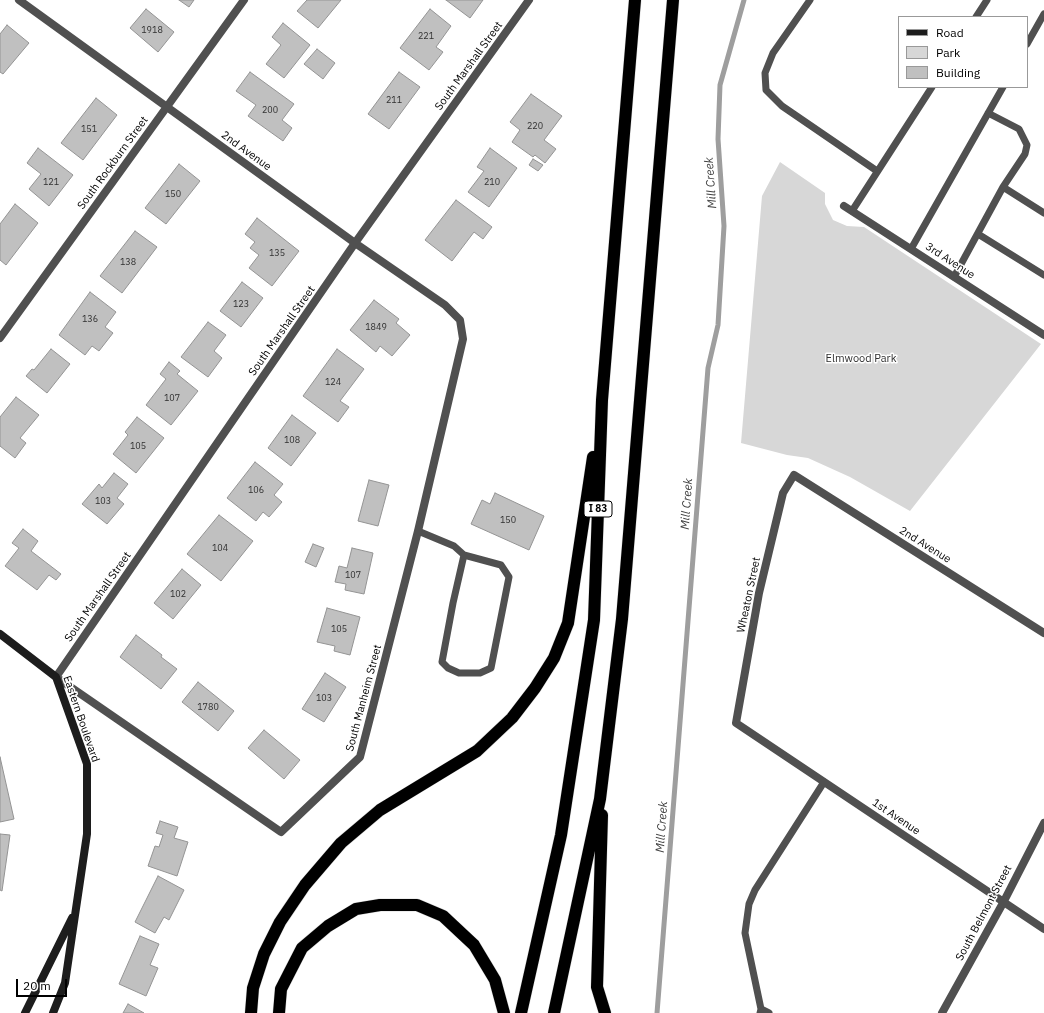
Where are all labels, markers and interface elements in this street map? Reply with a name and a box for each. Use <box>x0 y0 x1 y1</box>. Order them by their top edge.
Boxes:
legend <box>898 16 1028 88</box>
street label: South Marshall Street <box>432 19 506 113</box>
house number: 1918 <box>141 25 163 35</box>
text: Road <box>936 25 964 40</box>
house number: 221 <box>418 31 434 41</box>
text: Park <box>936 45 960 60</box>
text: Building <box>936 65 980 80</box>
house number: 211 <box>386 95 402 105</box>
house number: 200 <box>262 105 278 115</box>
street label: South Rockburn Street <box>75 114 151 212</box>
house number: 220 <box>527 121 543 131</box>
house number: 151 <box>81 124 97 134</box>
street label: 2nd Avenue <box>218 128 274 174</box>
water label: Mill Creek <box>702 157 720 209</box>
house number: 121 <box>43 177 59 187</box>
house number: 210 <box>484 177 500 187</box>
house number: 150 <box>165 189 181 199</box>
street label: 3rd Avenue <box>923 240 977 282</box>
house number: 135 <box>269 248 285 258</box>
house number: 138 <box>120 257 136 267</box>
street label: South Marshall Street <box>246 284 318 378</box>
house number: 123 <box>233 299 249 309</box>
house number: 136 <box>82 314 98 324</box>
house number: 1849 <box>365 322 387 332</box>
park label: Elmwood Park <box>826 352 896 366</box>
house number: 124 <box>325 377 341 387</box>
house number: 107 <box>164 393 180 403</box>
house number: 108 <box>284 435 300 445</box>
house number: 105 <box>130 441 146 451</box>
water label: Mill Creek <box>678 478 696 530</box>
house number: 106 <box>248 485 264 495</box>
house number: 103 <box>95 496 111 506</box>
road number: I 83 <box>584 501 612 517</box>
house number: 150 <box>500 515 516 525</box>
street label: 2nd Avenue <box>897 524 953 566</box>
house number: 104 <box>212 543 228 553</box>
street label: South Marshall Street <box>62 550 134 644</box>
street label: Wheaton Street <box>735 556 763 634</box>
house number: 107 <box>345 570 361 580</box>
house number: 102 <box>170 589 186 599</box>
house number: 105 <box>331 624 347 634</box>
street label: South Manheim Street <box>343 643 385 753</box>
street label: Eastern Boulevard <box>60 674 102 764</box>
house number: 103 <box>316 693 332 703</box>
house number: 1780 <box>197 702 219 712</box>
street label: 1st Avenue <box>869 796 923 838</box>
water label: Mill Creek <box>653 801 671 853</box>
street label: South Belmont Street <box>953 863 1015 963</box>
scale bar <box>18 971 69 997</box>
text: 20 m <box>23 978 51 993</box>

